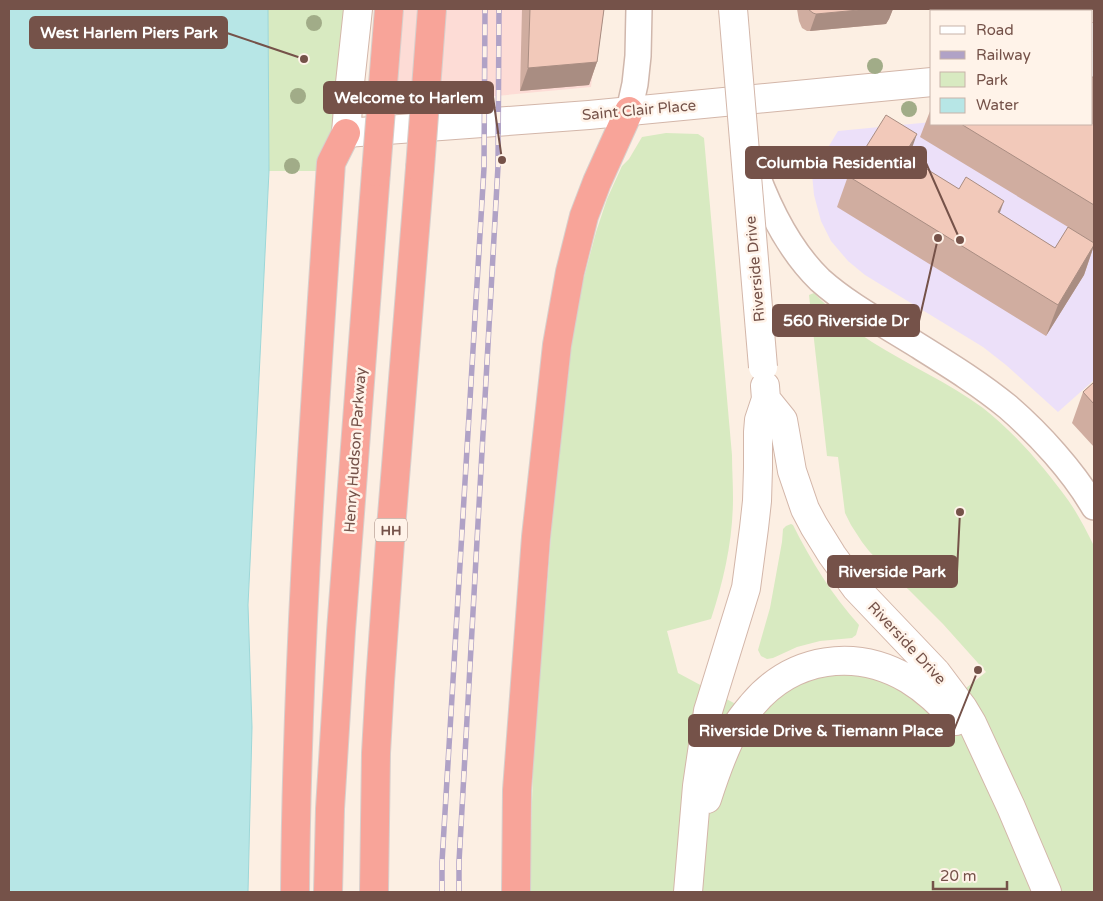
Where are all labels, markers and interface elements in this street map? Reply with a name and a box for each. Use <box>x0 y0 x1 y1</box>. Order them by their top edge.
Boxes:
legend <box>930 10 1093 125</box>
callout: West Harlem Piers Park <box>30 17 227 48</box>
text: Road <box>976 21 1014 39</box>
text: West Harlem Piers Park <box>40 23 218 43</box>
text: Railway <box>976 46 1031 64</box>
text: Park <box>976 71 1008 89</box>
callout: Welcome to Harlem <box>324 82 493 113</box>
text: Welcome to Harlem <box>334 88 484 108</box>
street label: Saint Clair Place <box>581 96 697 124</box>
text: Water <box>976 96 1019 114</box>
callout: Columbia Residential <box>746 147 926 178</box>
text: Columbia Residential <box>756 153 916 173</box>
street label: Riverside Drive <box>741 215 769 323</box>
callout: 560 Riverside Dr <box>773 305 919 336</box>
text: 560 Riverside Dr <box>783 311 910 331</box>
street label: Henry Hudson Parkway <box>340 367 370 533</box>
road number: HH <box>375 518 407 542</box>
callout: Riverside Park <box>828 556 957 587</box>
text: Riverside Park <box>838 562 946 582</box>
street label: Riverside Drive <box>864 598 950 688</box>
callout: Riverside Drive & Tiemann Place <box>689 715 954 746</box>
text: Riverside Drive & Tiemann Place <box>699 721 943 741</box>
scale bar <box>933 858 1007 890</box>
text: 20 m <box>940 867 977 885</box>

